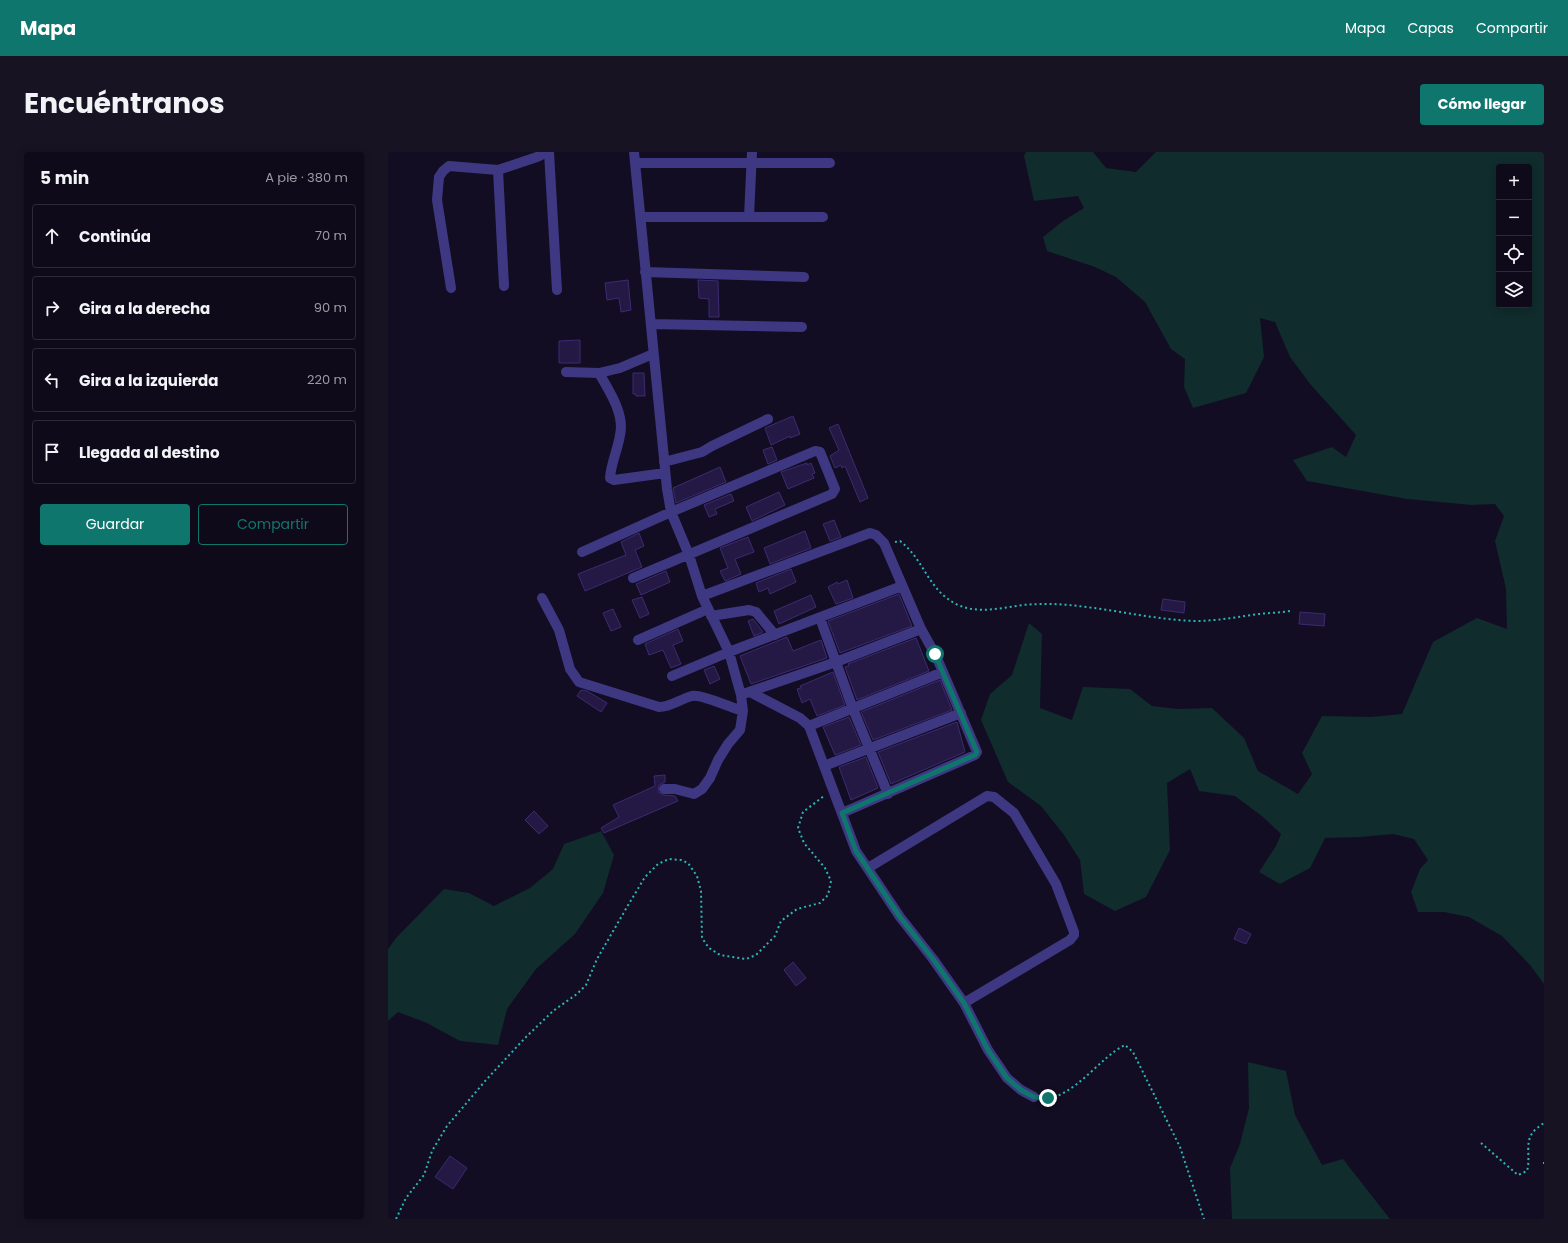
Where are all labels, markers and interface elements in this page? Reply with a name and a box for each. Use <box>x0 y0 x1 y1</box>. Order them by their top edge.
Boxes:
text: Mapa <box>20 15 76 42</box>
text: Mapa <box>1345 18 1385 38</box>
text: Capas <box>1407 18 1454 38</box>
text: Compartir <box>1476 18 1548 38</box>
text: Encuéntranos <box>24 84 225 123</box>
button: Cómo llegar <box>1420 84 1544 125</box>
map controls <box>1496 164 1532 308</box>
button: + <box>1496 164 1532 200</box>
text: 5 min <box>40 166 89 190</box>
text: A pie · 380 m <box>265 168 348 187</box>
button: − <box>1496 200 1532 236</box>
icon: ahead <box>41 225 63 247</box>
text: Continúa <box>79 226 151 247</box>
text: 70 m <box>315 226 347 245</box>
button: locate <box>1496 236 1532 272</box>
button: layers <box>1496 272 1532 308</box>
icon: right <box>41 297 63 319</box>
text: Gira a la derecha <box>79 298 210 319</box>
text: 90 m <box>314 298 347 317</box>
icon: left <box>41 369 63 391</box>
text: Gira a la izquierda <box>79 370 218 391</box>
text: 220 m <box>307 370 347 389</box>
icon: arrive <box>41 441 63 463</box>
text: Llegada al destino <box>79 442 220 463</box>
button: Guardar <box>40 504 190 545</box>
button: Compartir <box>198 504 348 545</box>
route start <box>926 645 944 663</box>
route end <box>1039 1089 1057 1107</box>

